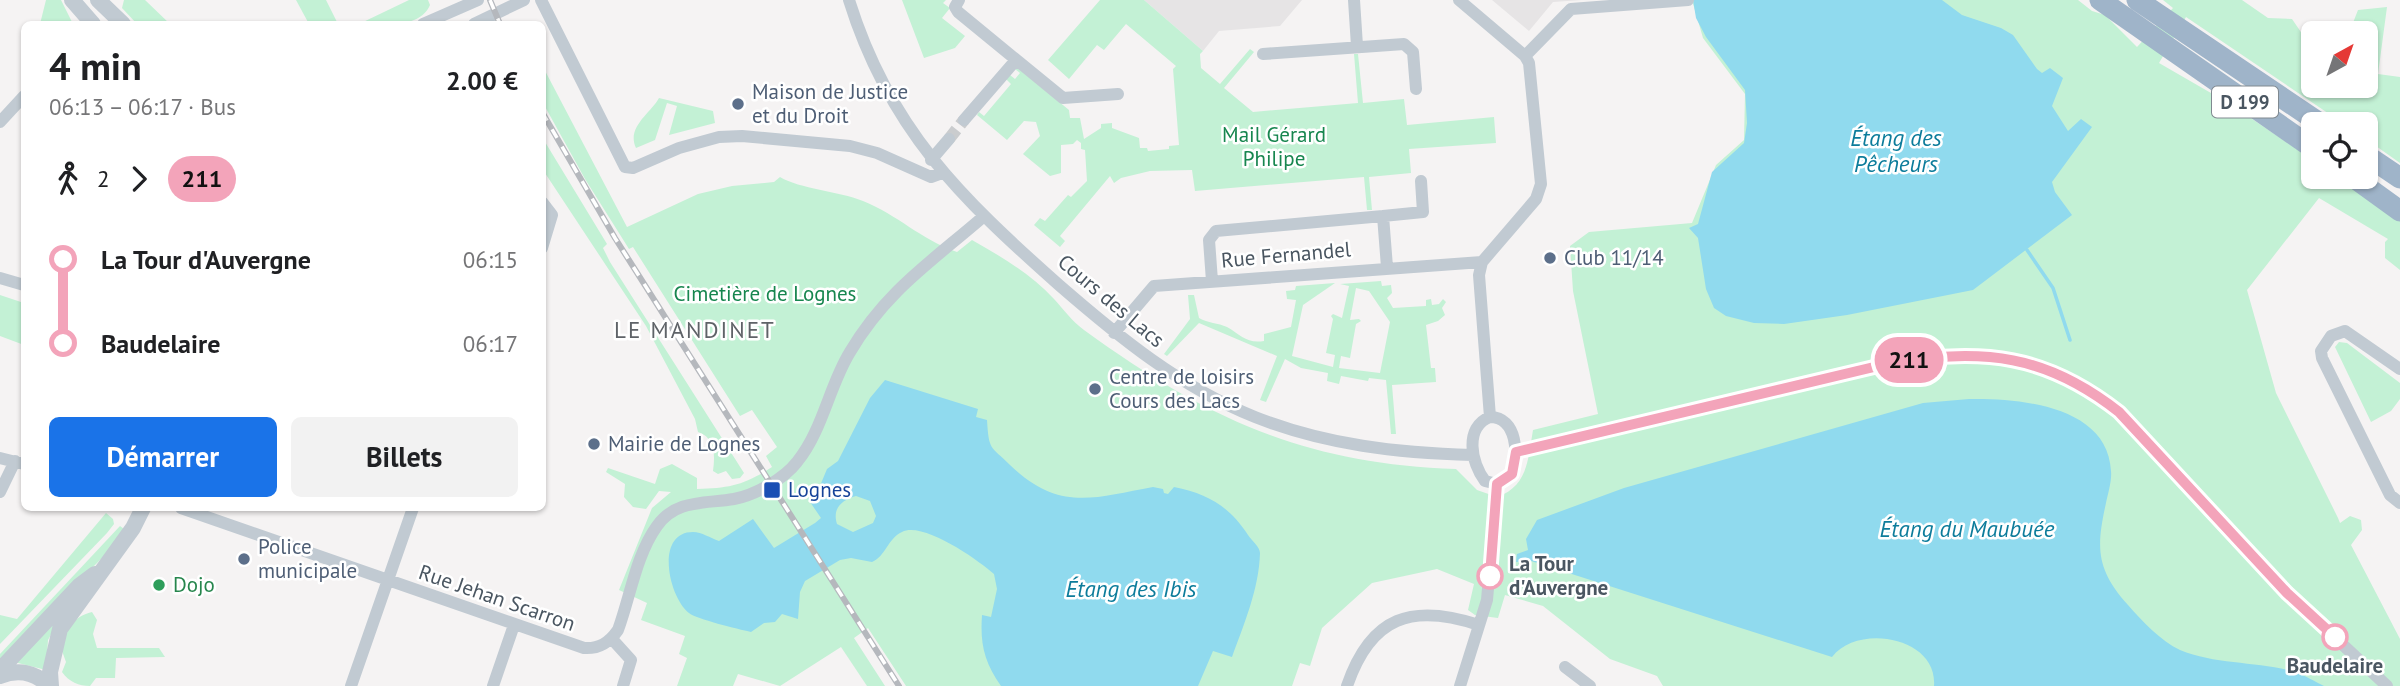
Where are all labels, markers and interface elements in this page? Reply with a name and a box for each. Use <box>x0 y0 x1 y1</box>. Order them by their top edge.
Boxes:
north arrow <box>2301 21 2378 98</box>
map controls <box>2301 21 2378 189</box>
text: 4 min <box>49 41 142 90</box>
text: 2.00 € <box>446 64 518 97</box>
place label: Maison de Justice et du Droit <box>752 78 908 129</box>
road number: D 199 <box>2212 86 2278 118</box>
text: 06:13 – 06:17 · Bus <box>49 92 236 121</box>
marker: Maison de Justice et du Droit <box>730 96 746 112</box>
button: locate <box>2301 112 2378 189</box>
park label: Mail Gérard Philipe <box>1222 121 1326 172</box>
water label: Étang des Pêcheurs <box>1850 123 1943 178</box>
icon: walk <box>49 160 87 198</box>
icon: forward <box>120 160 158 198</box>
text: 211 <box>182 163 222 194</box>
text: 2 <box>97 164 110 193</box>
street label: Rue Fernandel <box>1220 235 1352 274</box>
text: La Tour d'Auvergne <box>101 243 311 276</box>
place label: Club 11/14 <box>1564 244 1664 271</box>
text: 06:15 <box>463 245 518 274</box>
street label: Cours des Lacs <box>1052 248 1170 353</box>
marker: Club 11/14 <box>1542 250 1558 266</box>
park label: Cimetière de Lognes <box>674 280 856 307</box>
district label: LE MANDINET <box>614 315 776 344</box>
text: Baudelaire <box>101 327 220 360</box>
text: 06:17 <box>463 329 518 358</box>
line badge: 211 <box>1869 337 1949 383</box>
text: 211 <box>1889 344 1929 375</box>
place label: Centre de loisirs Cours des Lacs <box>1109 363 1254 414</box>
marker: Centre de loisirs Cours des Lacs <box>1087 381 1103 397</box>
button: Démarrer <box>49 417 277 497</box>
button: Billets <box>291 417 518 497</box>
place label: Mairie de Lognes <box>608 430 760 457</box>
marker: Mairie de Lognes <box>586 436 602 452</box>
place label: Lognes <box>788 476 851 503</box>
marker: Lognes <box>762 480 782 500</box>
water label: Étang du Maubuée <box>1880 514 2055 543</box>
place label: Police municipale <box>258 533 357 584</box>
place label: La Tour d'Auvergne <box>1509 550 1608 601</box>
marker: Police municipale <box>236 551 252 567</box>
street label: Rue Jehan Scarron <box>415 558 579 637</box>
marker: La Tour d'Auvergne <box>1477 563 1503 589</box>
place label: Dojo <box>173 571 215 598</box>
water label: Étang des Ibis <box>1065 574 1197 603</box>
marker: Dojo <box>151 577 167 593</box>
marker: Baudelaire <box>2322 624 2348 650</box>
place label: Baudelaire <box>2287 652 2383 679</box>

